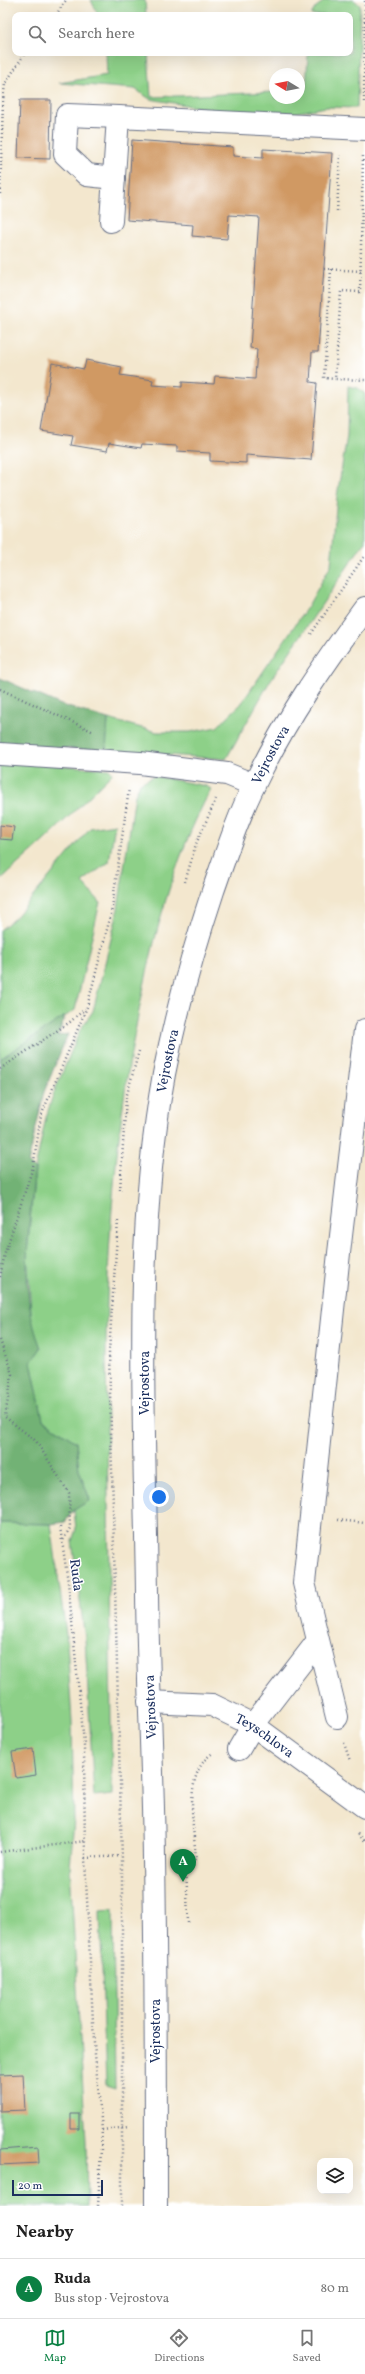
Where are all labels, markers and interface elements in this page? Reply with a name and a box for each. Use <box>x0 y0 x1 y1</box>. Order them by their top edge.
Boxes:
search box <box>12 12 353 56</box>
icon: search <box>26 23 48 45</box>
text: Search here <box>58 24 135 45</box>
north arrow <box>269 68 305 104</box>
street label: Vejrostova <box>248 722 295 788</box>
street label: Vejrostova <box>153 1027 184 1094</box>
street label: Vejrostova <box>136 1351 155 1415</box>
your location <box>149 1487 169 1507</box>
street label: Ruda <box>64 1558 87 1592</box>
street label: Vejrostova <box>141 1674 162 1740</box>
street label: Teyschlova <box>232 1710 297 1763</box>
pin: A <box>170 1849 196 1882</box>
street label: Vejrostova <box>147 1999 166 2063</box>
map controls <box>317 2158 353 2194</box>
button: layers <box>317 2158 353 2194</box>
scale bar <box>12 2178 103 2197</box>
text: 20 m <box>18 2179 42 2194</box>
text: Nearby <box>16 2221 74 2244</box>
text: Ruda <box>54 2269 91 2290</box>
text: A <box>24 2280 34 2298</box>
text: 80 m <box>320 2280 349 2298</box>
text: Bus stop · Vejrostova <box>54 2290 169 2308</box>
tab: Map <box>44 2327 66 2366</box>
tab: Directions <box>154 2327 205 2366</box>
tab: Saved <box>293 2327 321 2366</box>

